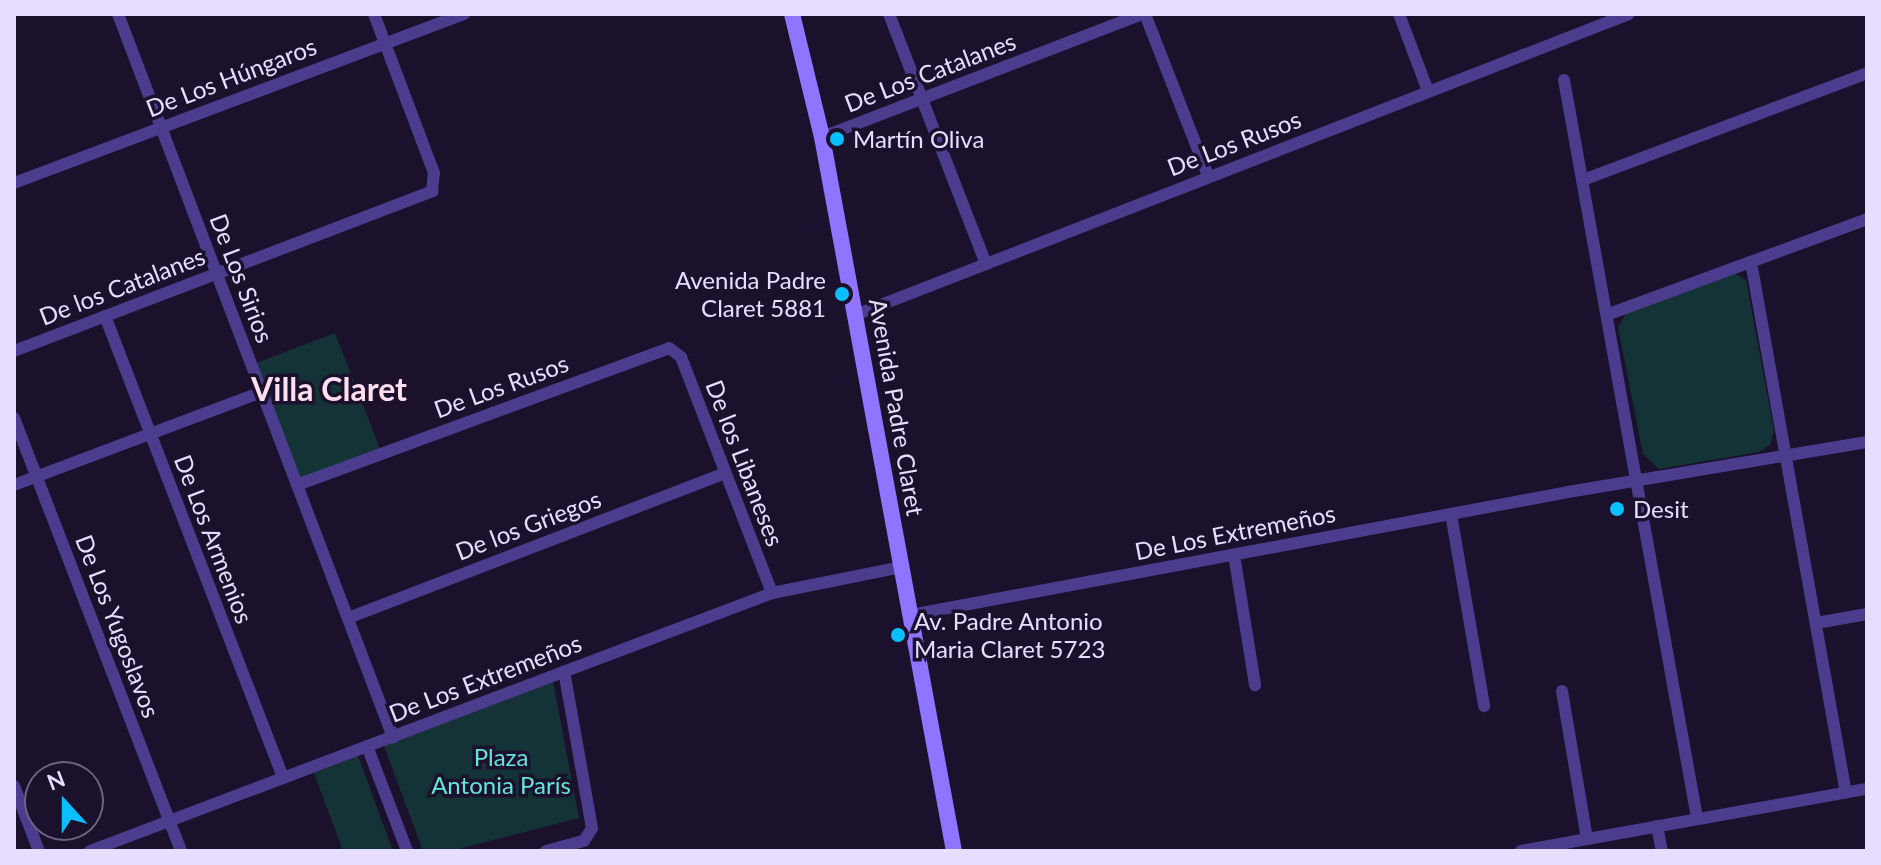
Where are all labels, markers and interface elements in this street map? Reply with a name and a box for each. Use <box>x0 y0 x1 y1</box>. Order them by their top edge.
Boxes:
street label: De Los Catalanes <box>840 26 1020 118</box>
street label: De Los Húngaros <box>142 31 320 123</box>
street label: De Los Rusos <box>1163 104 1305 182</box>
place label: Martín Oliva <box>853 125 984 153</box>
marker: Martín Oliva <box>828 130 846 148</box>
street label: De Los Sirios <box>204 210 280 346</box>
street label: De los Catalanes <box>35 241 209 331</box>
place label: Avenida Padre Claret 5881 <box>675 266 826 322</box>
marker: Avenida Padre Claret 5881 <box>833 285 851 303</box>
street label: Avenida Padre Claret <box>864 296 930 518</box>
street label: De Los Rusos <box>430 348 572 424</box>
district label: Villa Claret <box>251 370 407 408</box>
street label: De los Libaneses <box>700 376 790 550</box>
street label: De Los Armenios <box>168 450 260 628</box>
street label: De los Griegos <box>451 484 605 566</box>
place label: Desit <box>1633 495 1689 523</box>
street label: De Los Extremeños <box>1132 498 1338 566</box>
marker: Desit <box>1608 500 1626 518</box>
street label: De Los Yugoslavos <box>70 530 166 722</box>
place label: Av. Padre Antonio Maria Claret 5723 <box>914 607 1105 663</box>
marker: Av. Padre Antonio Maria Claret 5723 <box>889 626 907 644</box>
street label: De Los Extremeños <box>385 628 585 728</box>
park label: Plaza Antonia París <box>431 743 571 799</box>
north arrow <box>24 761 104 841</box>
text: N <box>43 764 69 796</box>

